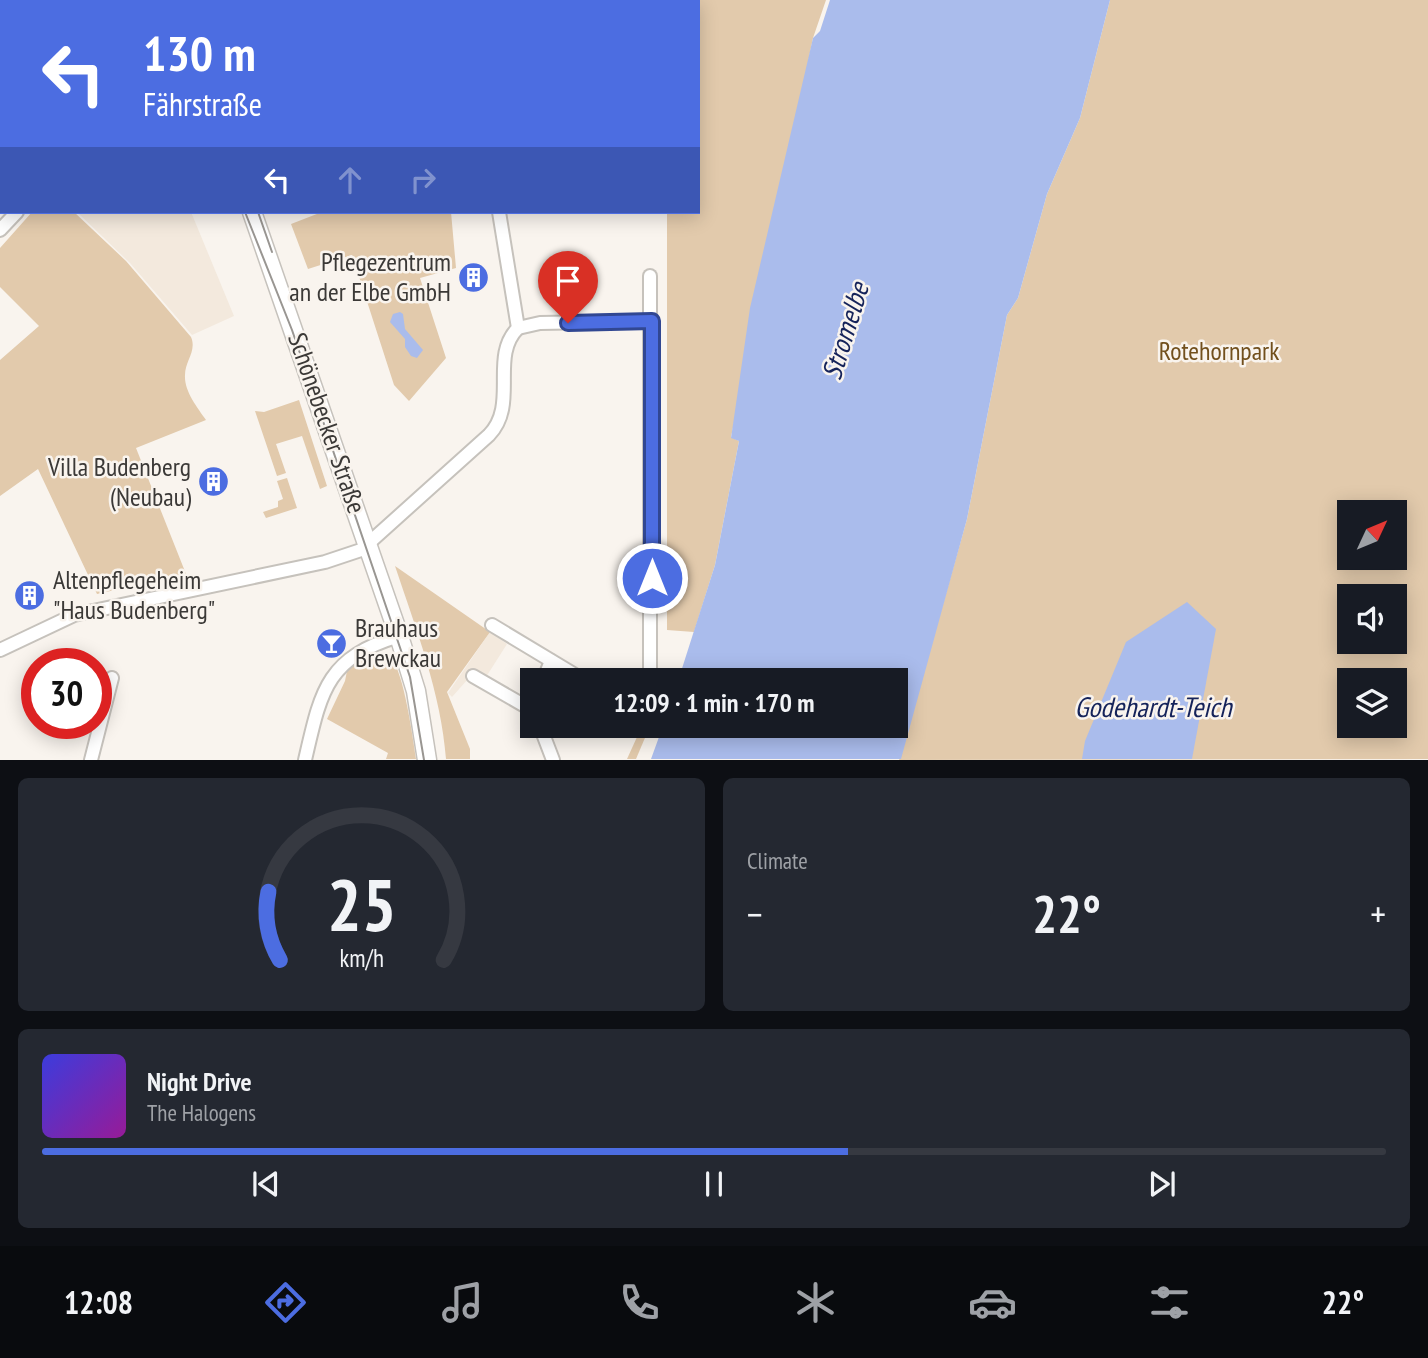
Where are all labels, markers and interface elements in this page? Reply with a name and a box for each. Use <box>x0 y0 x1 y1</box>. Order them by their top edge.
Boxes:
text: 130 m <box>143 21 256 85</box>
icon: left <box>28 28 119 119</box>
text: Fährstraße <box>143 83 262 125</box>
icon: left <box>258 161 296 199</box>
icon: ahead <box>331 161 369 199</box>
icon: right <box>404 161 442 199</box>
place label: Pflegezentrum an der Elbe GmbH <box>289 245 451 308</box>
pin <box>538 251 598 323</box>
building icon: Pflegezentrum an der Elbe GmbH <box>457 260 491 294</box>
icon: arrive <box>549 262 587 300</box>
water label: Stromelbe <box>812 276 877 384</box>
street label: Schönebecker Straße <box>281 328 374 517</box>
park label: Rotehornpark <box>1159 334 1279 367</box>
place label: Villa Budenberg (Neubau) <box>47 450 191 513</box>
building icon: Villa Budenberg (Neubau) <box>197 465 231 499</box>
north arrow <box>1337 500 1407 570</box>
map controls <box>1337 500 1407 738</box>
position arrow <box>615 541 689 615</box>
place label: Altenpflegeheim "Haus Budenberg" <box>53 563 215 626</box>
building icon: Altenpflegeheim "Haus Budenberg" <box>13 578 47 612</box>
button: sound <box>1337 584 1407 654</box>
place label: Brauhaus Brewckau <box>355 611 441 674</box>
bar icon: Brauhaus Brewckau <box>315 626 349 660</box>
speed limit sign: 30 <box>21 648 112 739</box>
button: layers <box>1337 668 1407 738</box>
text: 12:09 · 1 min · 170 m <box>614 686 814 719</box>
water label: Godehardt-Teich <box>1074 688 1233 725</box>
text: Climate <box>747 846 808 875</box>
text: 25 <box>327 857 396 951</box>
text: 22° <box>1032 880 1101 947</box>
text: − <box>747 889 763 938</box>
text: + <box>1370 889 1386 938</box>
text: km/h <box>339 942 384 974</box>
text: Night Drive <box>147 1065 252 1098</box>
text: The Halogens <box>147 1098 256 1127</box>
icon: previous <box>247 1165 285 1203</box>
icon: pause <box>695 1165 733 1203</box>
icon: next <box>1143 1165 1181 1203</box>
icon: directions <box>261 1278 310 1327</box>
icon: music <box>438 1278 487 1327</box>
icon: phone <box>615 1278 664 1327</box>
icon: climate <box>791 1278 840 1327</box>
icon: car <box>968 1278 1017 1327</box>
icon: filters <box>1145 1278 1194 1327</box>
text: 12:08 <box>64 1281 133 1323</box>
text: 22° <box>1322 1281 1364 1323</box>

